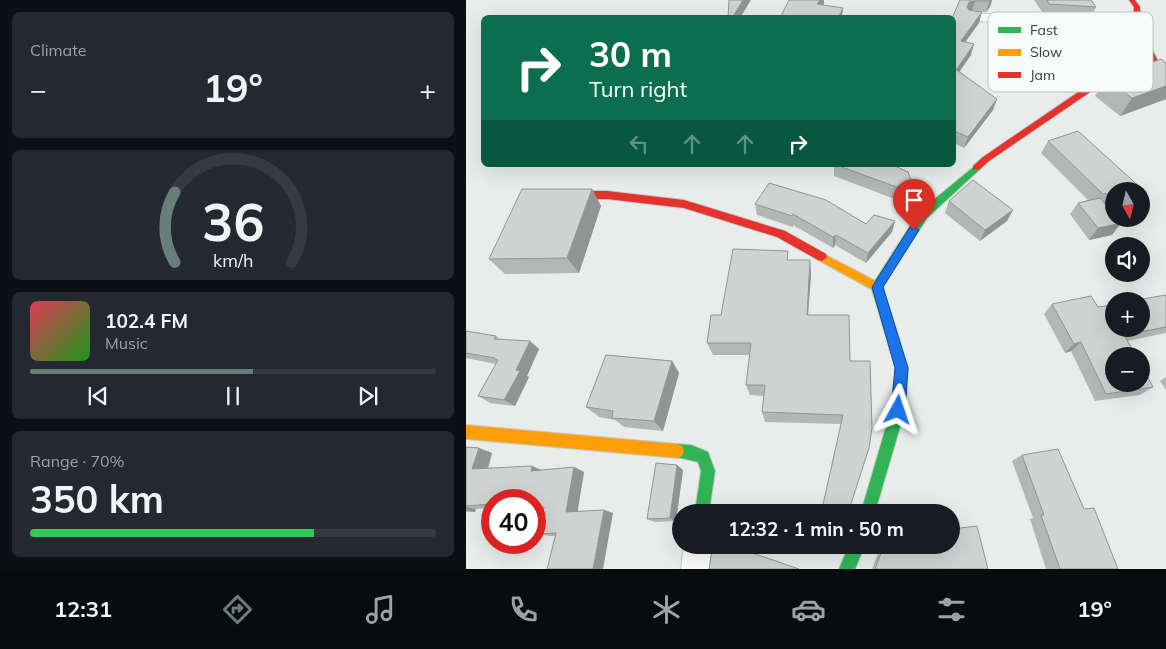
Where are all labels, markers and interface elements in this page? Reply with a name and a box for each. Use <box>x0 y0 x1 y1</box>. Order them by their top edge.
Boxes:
legend <box>988 12 1153 92</box>
text: Fast <box>1030 21 1058 39</box>
text: 30 m <box>589 32 672 76</box>
icon: right <box>506 35 571 100</box>
text: Climate <box>30 40 86 60</box>
text: Slow <box>1030 43 1062 61</box>
text: 19° <box>203 64 263 112</box>
text: Jam <box>1030 66 1055 84</box>
text: − <box>30 72 47 107</box>
text: + <box>419 72 436 107</box>
text: Turn right <box>589 75 687 103</box>
icon: left <box>625 130 653 158</box>
icon: ahead <box>678 130 706 158</box>
icon: ahead <box>731 130 759 158</box>
icon: right <box>784 130 812 158</box>
pin <box>893 179 935 230</box>
north arrow <box>1105 182 1150 228</box>
map controls <box>1105 182 1150 392</box>
icon: arrive <box>900 186 928 214</box>
text: 36 <box>202 189 264 254</box>
button: sound <box>1105 237 1150 282</box>
text: km/h <box>213 249 253 271</box>
button: + <box>1105 292 1150 337</box>
text: 102.4 FM <box>105 309 188 333</box>
text: Music <box>105 333 148 353</box>
button: − <box>1105 347 1150 392</box>
icon: previous <box>84 382 112 410</box>
icon: pause <box>219 382 247 410</box>
icon: next <box>354 382 382 410</box>
position arrow <box>871 383 923 435</box>
text: Range · 70% <box>30 451 125 471</box>
text: 350 km <box>30 475 164 523</box>
speed limit sign: 40 <box>481 489 546 554</box>
text: 12:32 · 1 min · 50 m <box>728 517 904 541</box>
icon: directions <box>220 592 255 627</box>
icon: music <box>363 592 398 627</box>
icon: phone <box>506 592 541 627</box>
icon: climate <box>649 592 684 627</box>
icon: car <box>791 592 826 627</box>
icon: filters <box>934 592 969 627</box>
text: 12:31 <box>54 595 112 623</box>
text: 19° <box>1077 595 1112 623</box>

